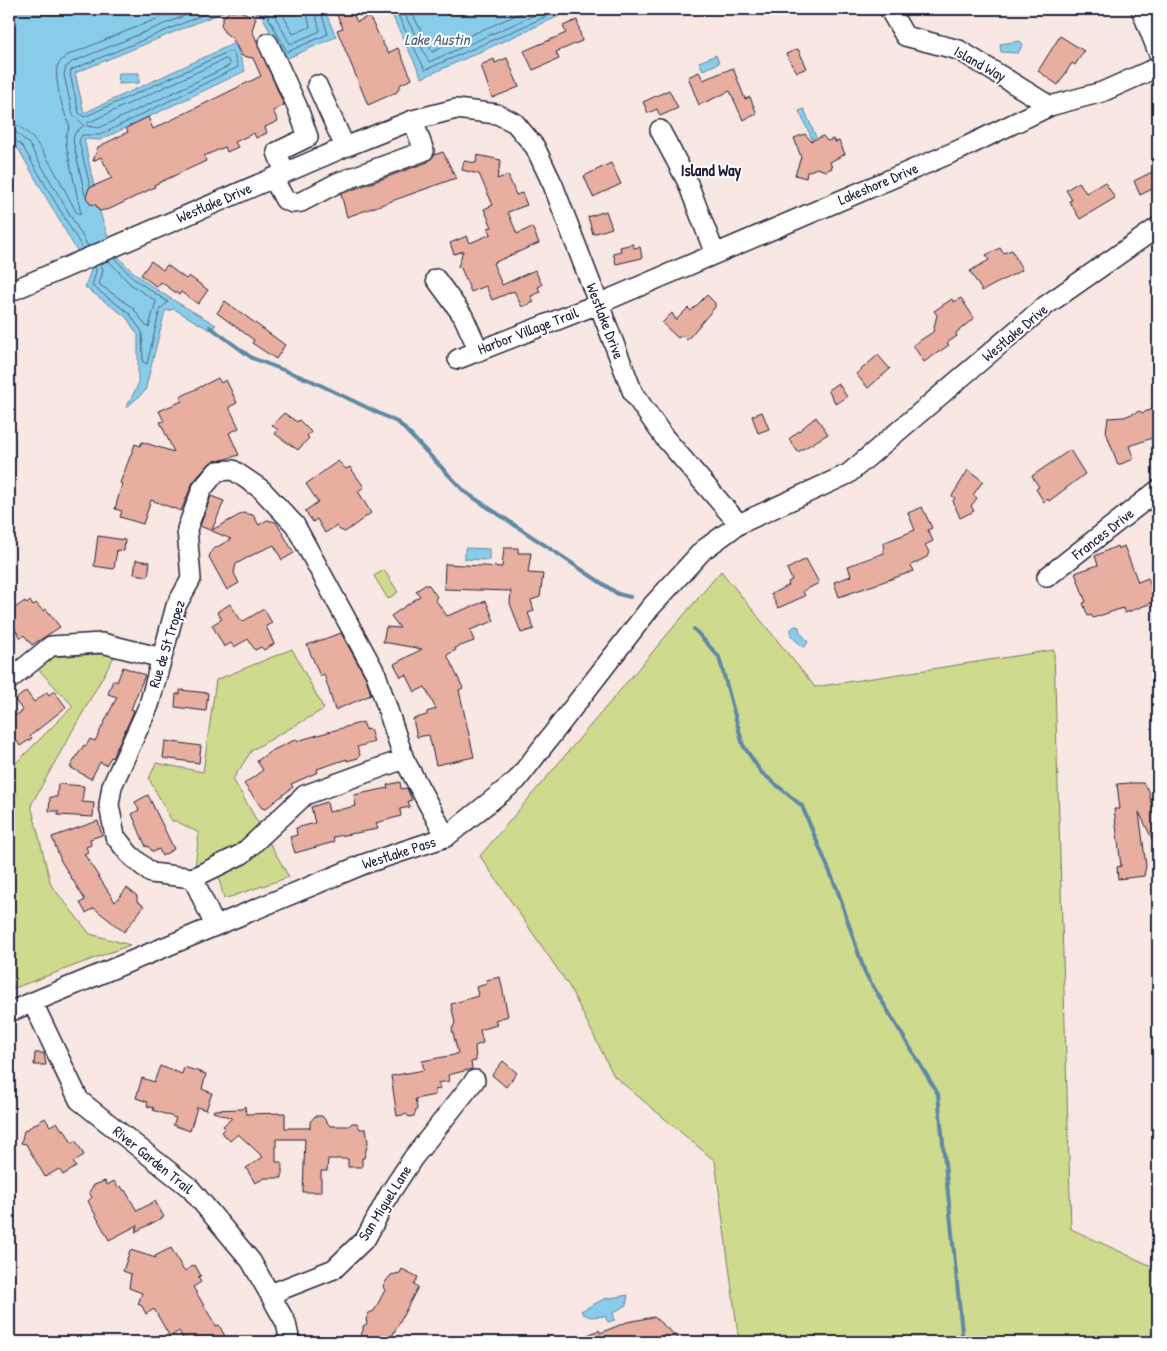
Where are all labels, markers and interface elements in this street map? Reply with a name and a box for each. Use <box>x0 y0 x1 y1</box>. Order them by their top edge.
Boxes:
water label: Lake Austin <box>404 28 472 50</box>
street label: Island Way <box>950 41 1010 86</box>
street label: Lakeshore Drive <box>834 157 921 210</box>
district label: Island Way <box>681 159 741 182</box>
street label: Westlake Drive <box>173 177 255 228</box>
street label: Westlake Drive <box>581 280 630 362</box>
street label: Westlake Drive <box>977 299 1052 366</box>
street label: Harbor Village Trail <box>474 302 581 359</box>
street label: Frances Drive <box>1067 503 1138 565</box>
street label: Rue de St Tropez <box>143 597 190 690</box>
street label: Westlake Pass <box>359 831 439 874</box>
street label: River Garden Trail <box>109 1121 198 1199</box>
street label: San Miguel Lane <box>353 1161 416 1245</box>

